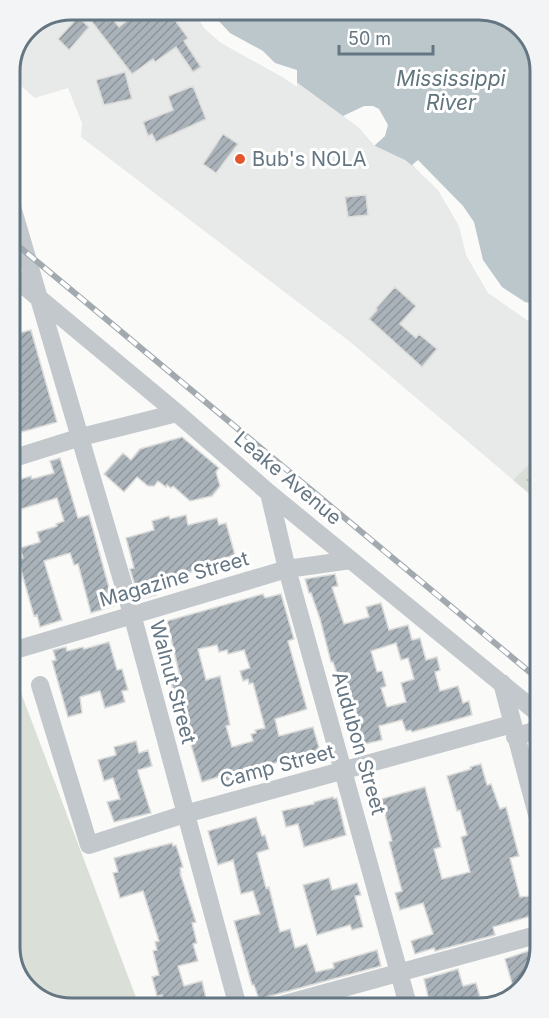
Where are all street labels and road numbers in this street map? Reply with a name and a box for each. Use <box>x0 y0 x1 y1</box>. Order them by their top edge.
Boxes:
street label: Leake Avenue <box>230 426 346 530</box>
street label: Magazine Street <box>97 546 252 612</box>
street label: Walnut Street <box>145 618 201 747</box>
street label: Audubon Street <box>327 669 391 818</box>
street label: Camp Street <box>217 739 337 793</box>

